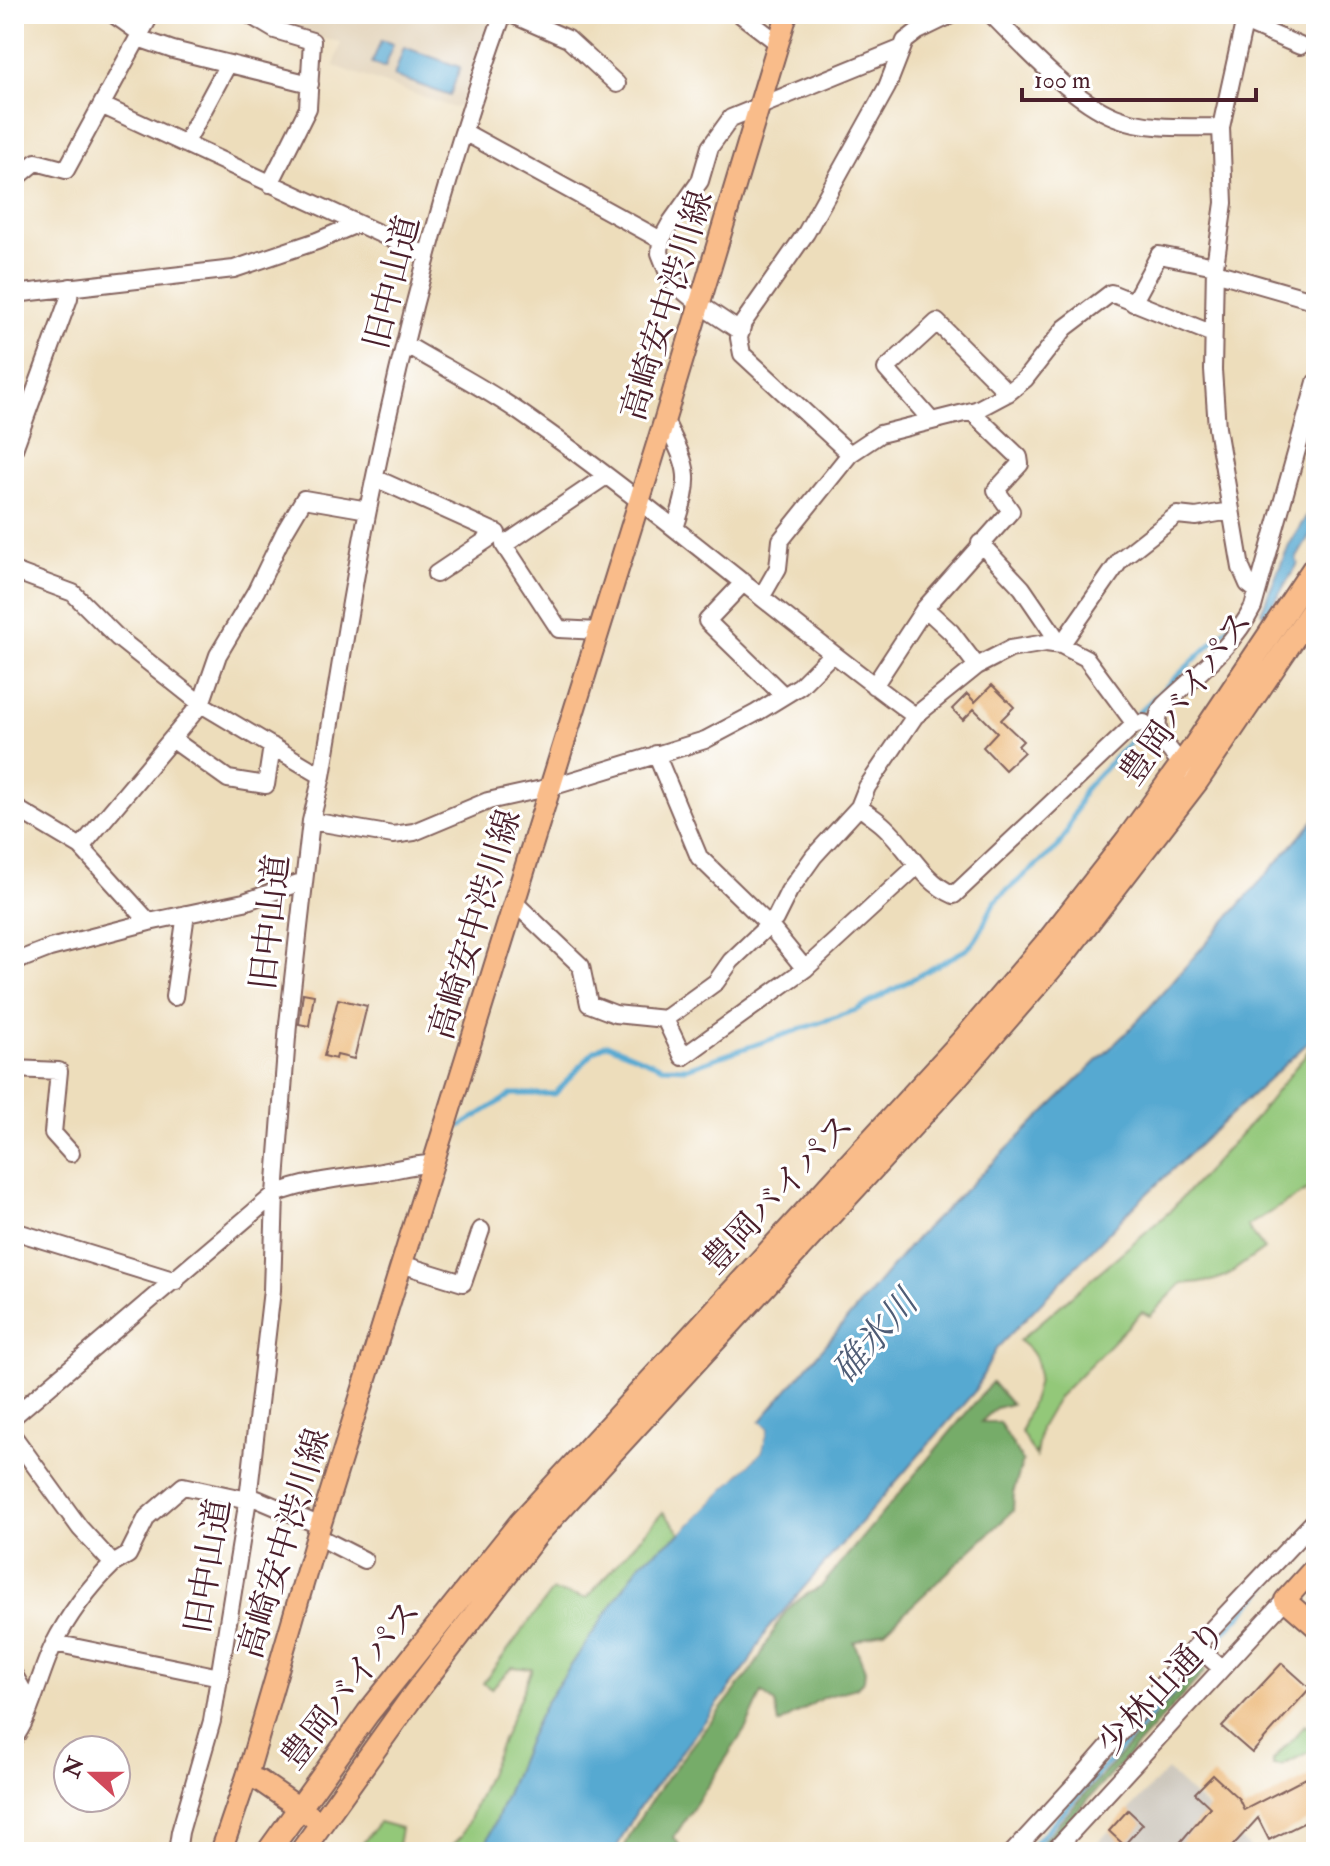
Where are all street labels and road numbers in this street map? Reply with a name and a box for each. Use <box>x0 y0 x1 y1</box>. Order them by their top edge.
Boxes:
street label: 高崎安中渋川線 <box>612 185 723 426</box>
street label: 旧中山道 <box>355 211 430 354</box>
street label: 豊岡バイパス <box>1110 602 1262 793</box>
street label: 高崎安中渋川線 <box>420 804 531 1045</box>
street label: 旧中山道 <box>242 852 299 992</box>
street label: 豊岡バイパス <box>693 1105 863 1283</box>
street label: 高崎安中渋川線 <box>229 1423 340 1664</box>
street label: 旧中山道 <box>177 1496 240 1637</box>
street label: 豊岡バイパス <box>272 1592 431 1778</box>
street label: 少林山通り <box>1088 1611 1236 1765</box>

